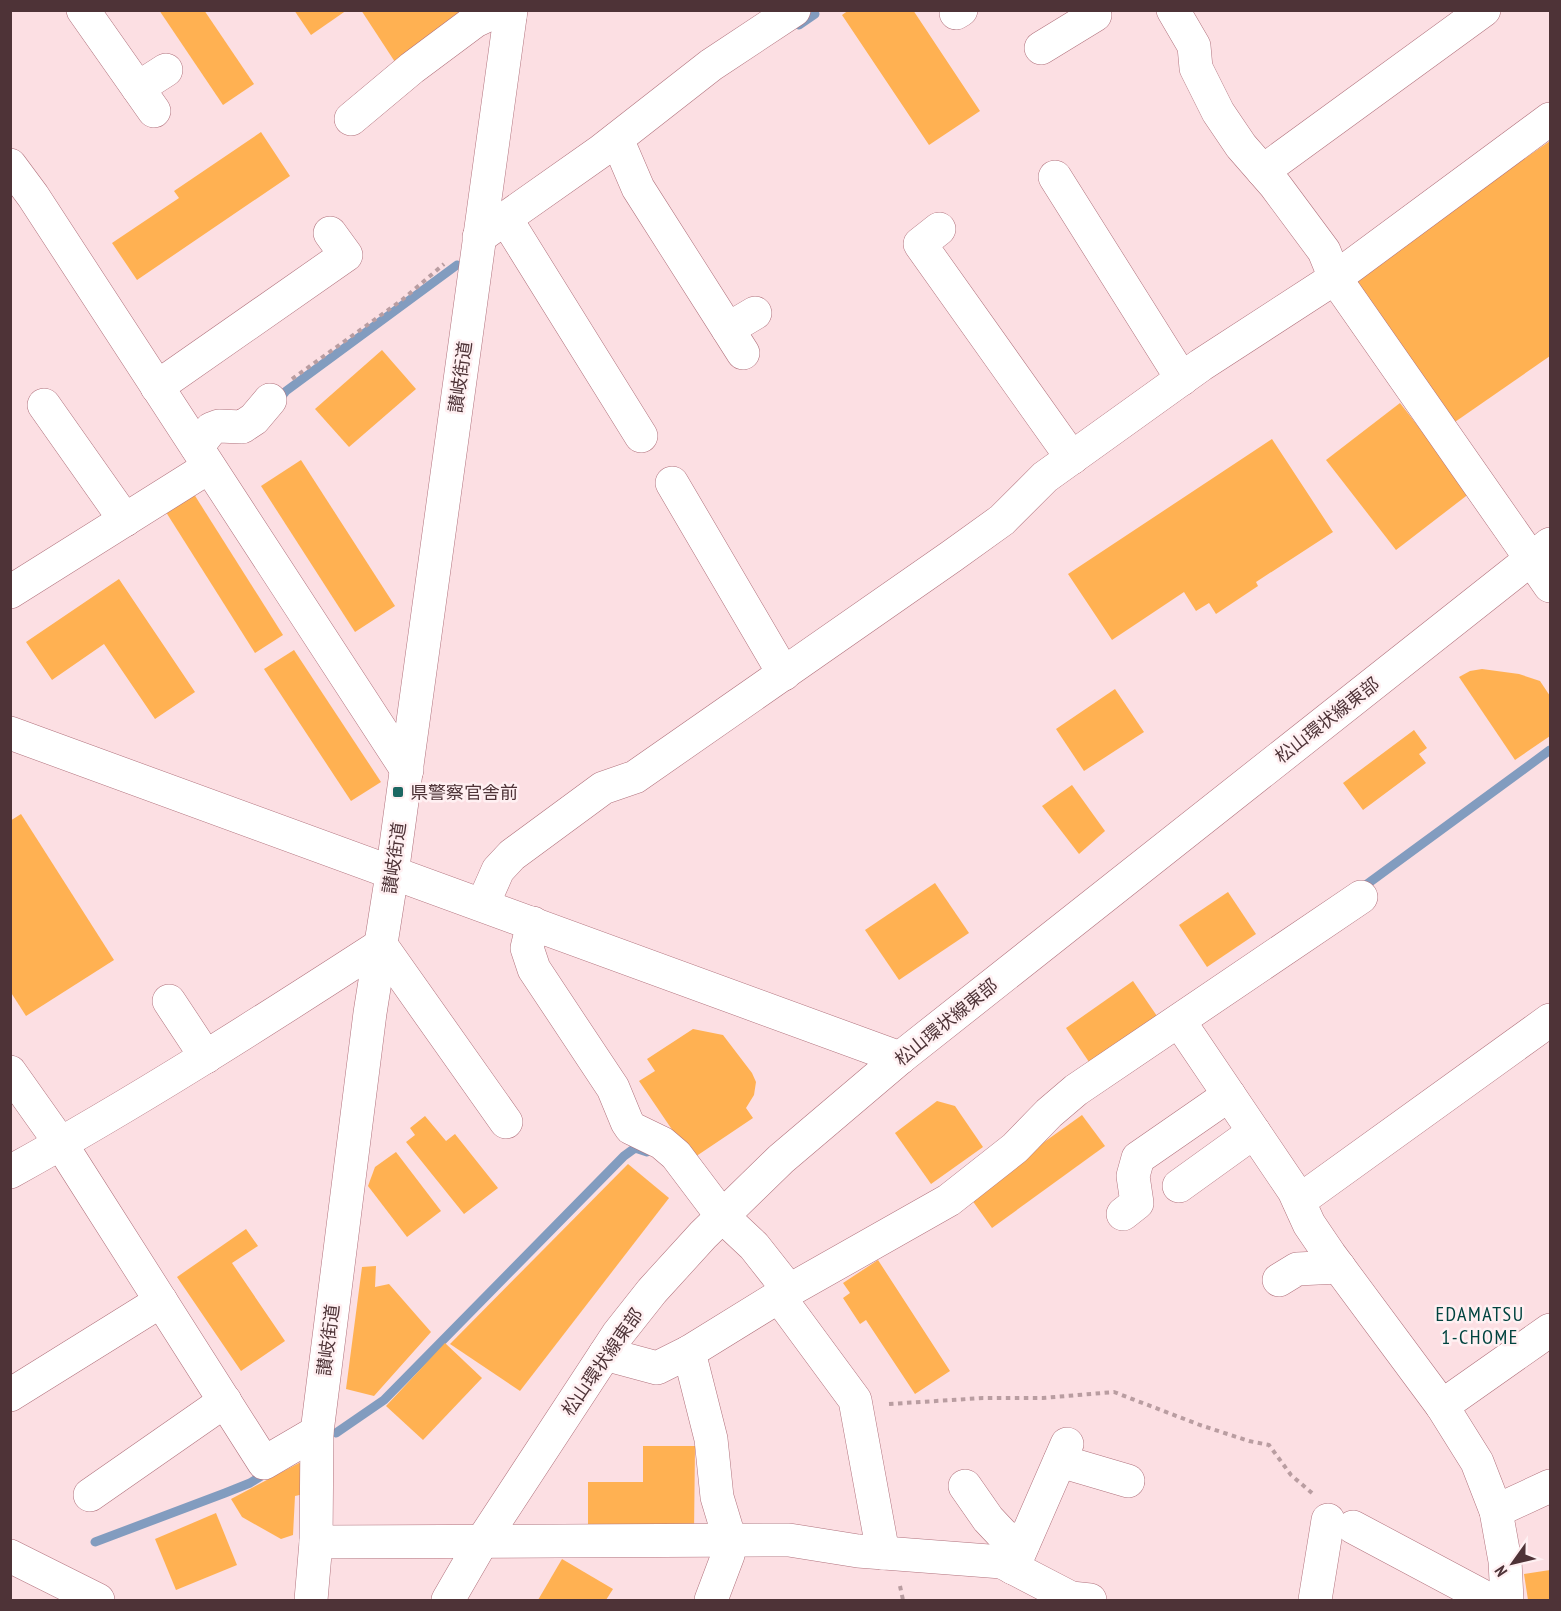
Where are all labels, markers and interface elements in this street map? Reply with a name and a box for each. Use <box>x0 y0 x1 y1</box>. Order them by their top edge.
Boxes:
street label: 讃岐街道 <box>444 340 476 414</box>
street label: 松山環状線東部 <box>1270 672 1384 768</box>
place label: 県警察官舎前 <box>410 781 518 804</box>
marker: 県警察官舎前 <box>391 785 405 799</box>
street label: 讃岐街道 <box>378 821 410 895</box>
street label: 松山環状線東部 <box>890 973 1002 1071</box>
district label: EDAMATSU 1-CHOME <box>1435 1301 1525 1350</box>
street label: 讃岐街道 <box>312 1303 344 1377</box>
street label: 松山環状線東部 <box>556 1304 648 1420</box>
north arrow <box>1483 1533 1543 1593</box>
text: N <box>1490 1562 1511 1581</box>

